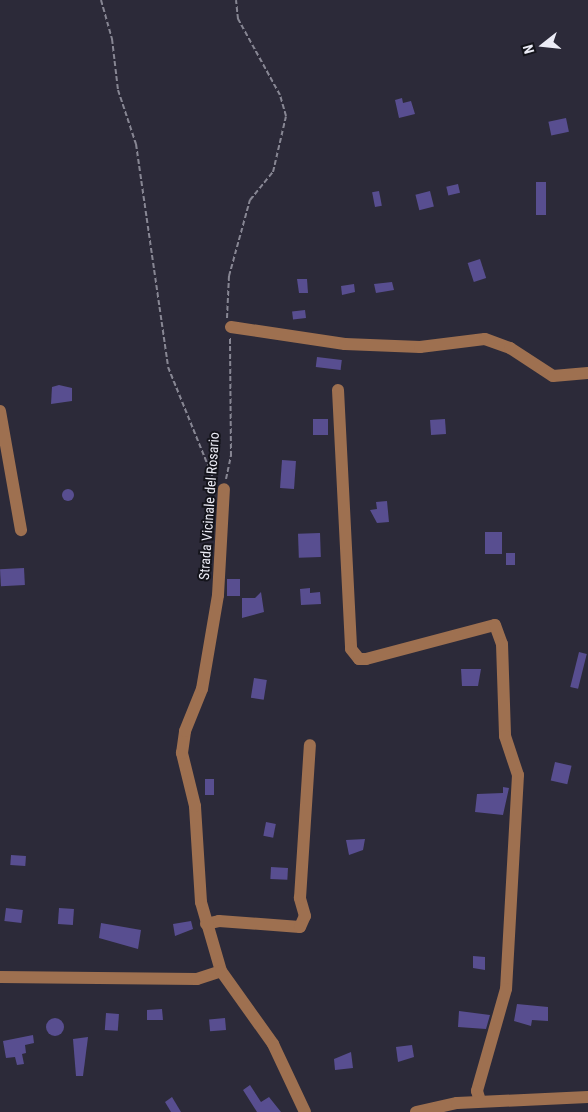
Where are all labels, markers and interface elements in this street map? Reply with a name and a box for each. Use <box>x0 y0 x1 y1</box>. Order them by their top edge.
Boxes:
north arrow <box>518 20 568 70</box>
text: N <box>520 43 537 55</box>
street label: Strada Vicinale del Rosario <box>195 432 223 580</box>

